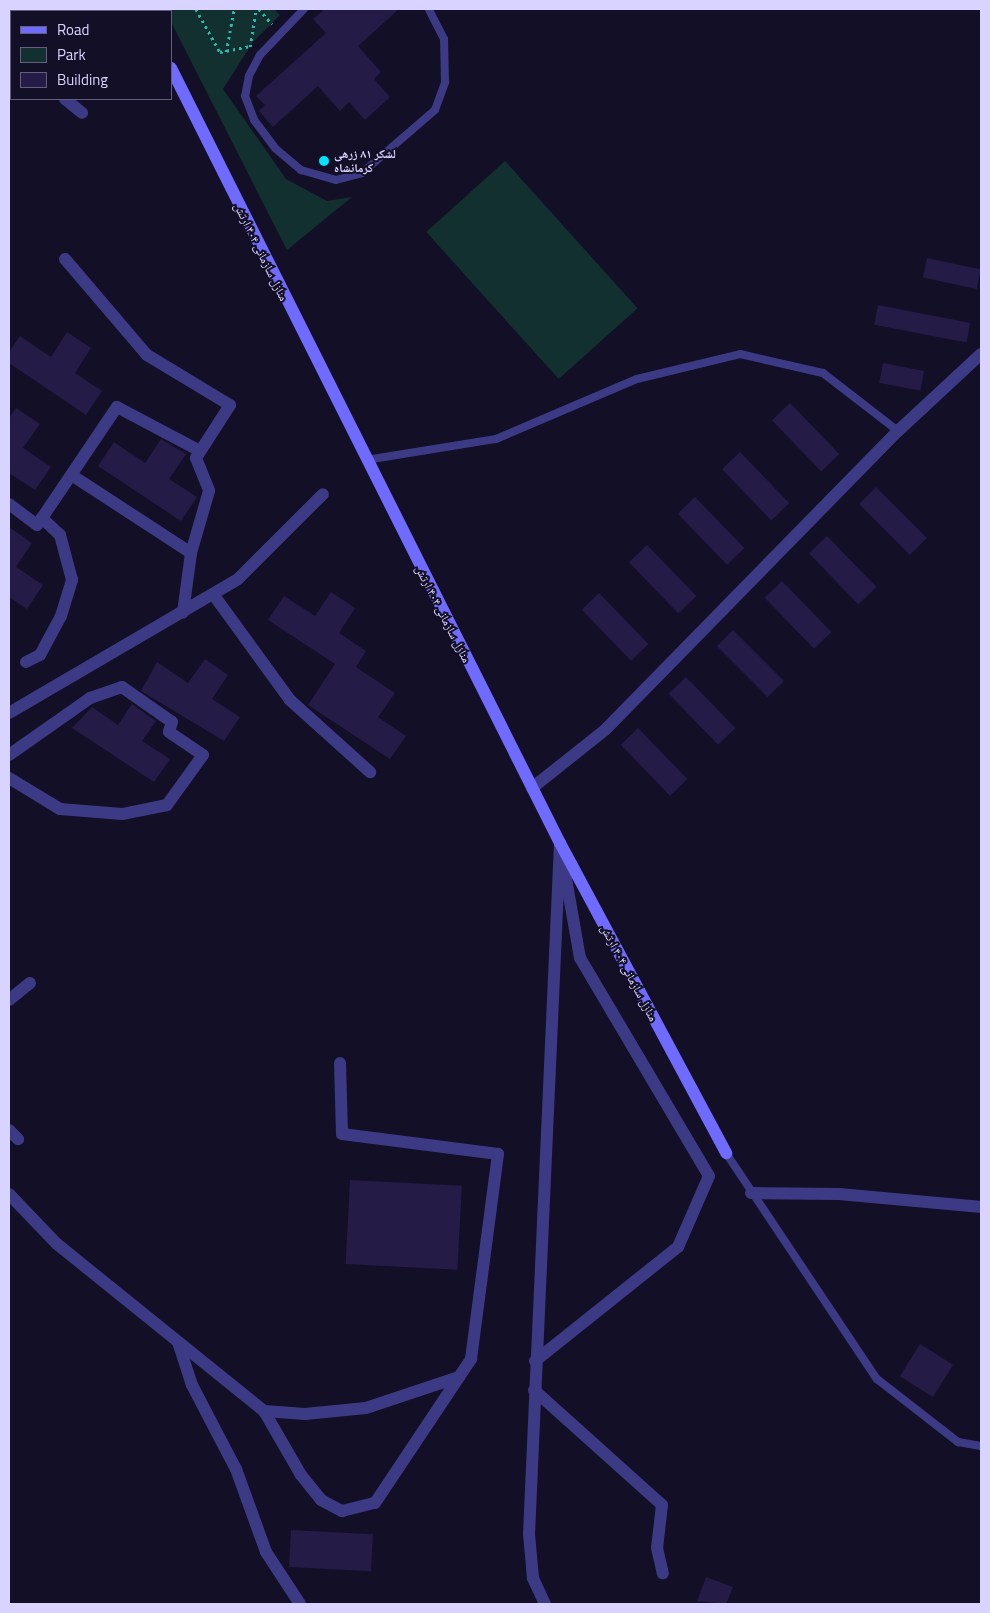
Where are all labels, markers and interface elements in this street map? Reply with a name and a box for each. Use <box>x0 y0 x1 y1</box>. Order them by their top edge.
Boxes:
legend <box>10 10 172 100</box>
text: Road <box>57 18 89 41</box>
text: Park <box>57 43 86 66</box>
text: Building <box>57 68 108 91</box>
place label: لشکر ۸۱ زرهی کرمانشاه <box>334 147 396 175</box>
marker: لشکر ۸۱ زرهی کرمانشاه <box>318 155 330 167</box>
street label: منازل سازمانی ۴۰۴ ارتش <box>231 201 291 303</box>
street label: منازل سازمانی ۴۰۴ ارتش <box>412 563 474 665</box>
street label: منازل سازمانی ۴۰۴ ارتش <box>597 922 661 1024</box>

